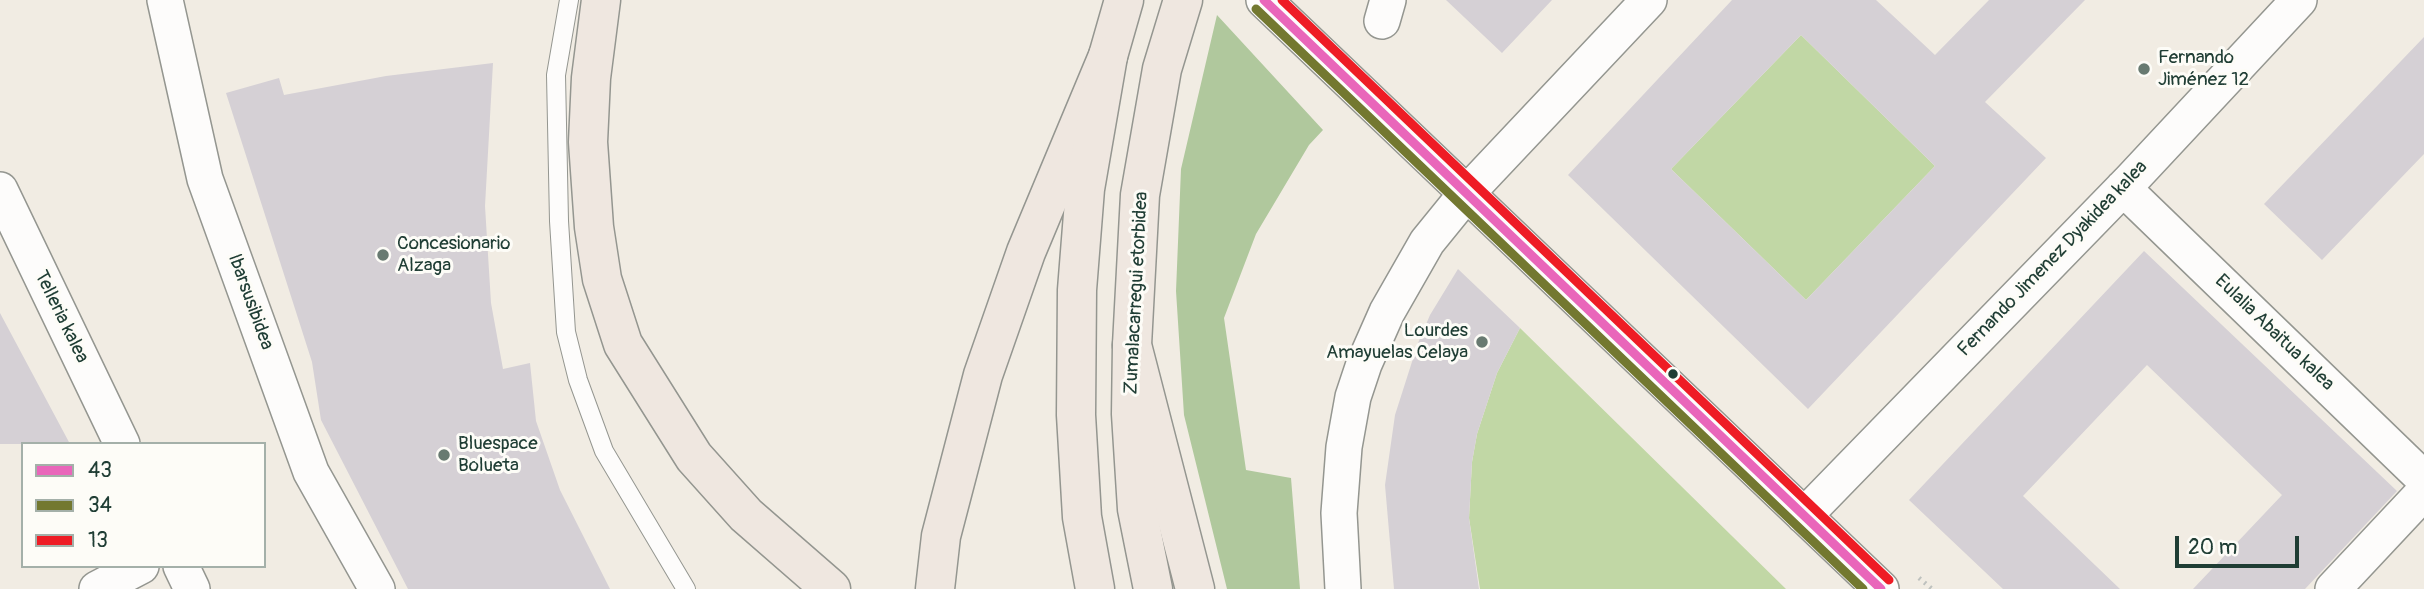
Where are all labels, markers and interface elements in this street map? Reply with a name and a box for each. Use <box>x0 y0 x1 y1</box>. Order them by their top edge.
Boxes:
place label: Fernando Jiménez 12 <box>2158 47 2249 91</box>
marker: Fernando Jiménez 12 <box>2136 61 2152 77</box>
street label: Fernando Jimenez Dyakidea kalea <box>1953 156 2153 362</box>
street label: Zumalacarregui etorbidea <box>1120 191 1154 395</box>
place label: Concesionario Alzaga <box>397 233 510 277</box>
marker: Concesionario Alzaga <box>375 247 391 263</box>
street label: Ibarsusibidea <box>222 251 278 353</box>
street label: Telleria kalea <box>29 267 93 367</box>
street label: Eulalia Abaitua kalea <box>2210 270 2338 396</box>
place label: Lourdes Amayuelas Celaya <box>1326 320 1468 364</box>
marker: Lourdes Amayuelas Celaya <box>1474 334 1490 350</box>
unlabelled marker <box>1666 367 1680 381</box>
place label: Bluespace Bolueta <box>458 433 538 477</box>
legend <box>21 442 266 568</box>
marker: Bluespace Bolueta <box>436 447 452 463</box>
text: 43 <box>88 457 112 484</box>
text: 34 <box>88 492 112 519</box>
scale bar <box>2179 522 2303 566</box>
text: 13 <box>88 527 108 554</box>
text: 20 m <box>2188 534 2237 561</box>

